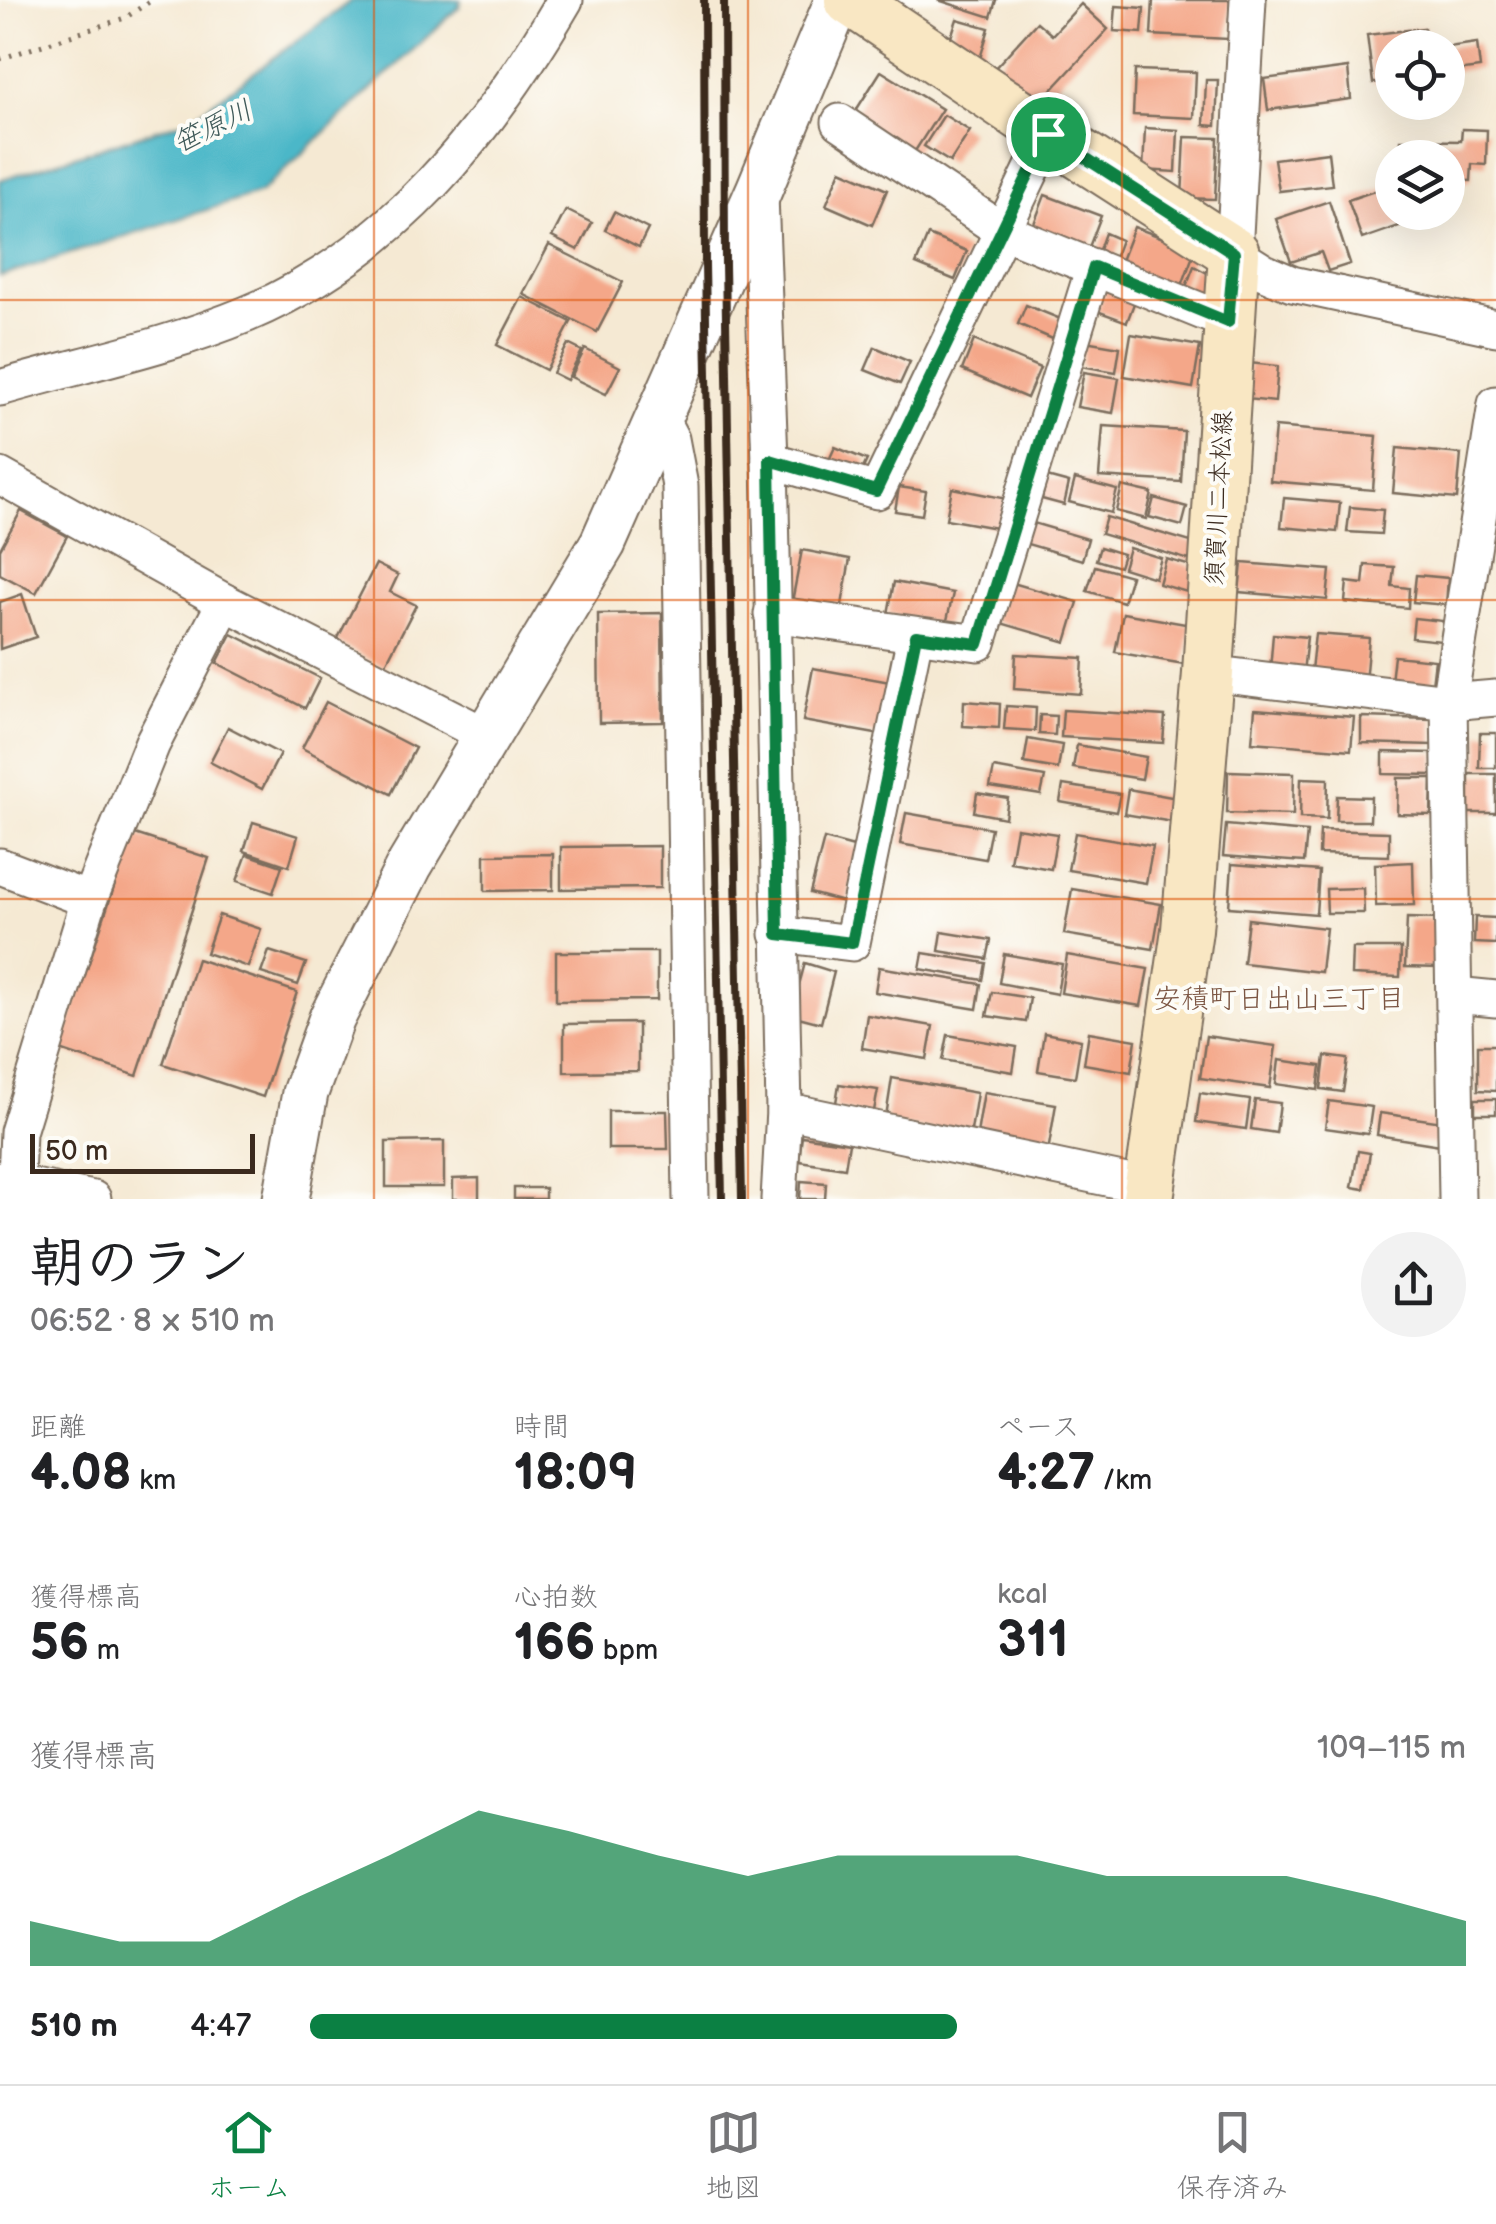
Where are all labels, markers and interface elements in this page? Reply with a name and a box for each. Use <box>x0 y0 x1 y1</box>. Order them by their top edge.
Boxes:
map controls <box>1375 30 1465 230</box>
button: locate <box>1375 30 1465 120</box>
pin <box>1006 92 1091 177</box>
water label: 笹原川 <box>168 94 258 160</box>
icon: arrive <box>1021 107 1076 162</box>
button: layers <box>1375 140 1465 230</box>
street label: 須賀川二本松線 <box>1199 410 1239 586</box>
district label: 安積町日出山三丁目 <box>1153 983 1405 1016</box>
scale bar <box>30 1129 255 1174</box>
text: 50 m <box>45 1135 108 1168</box>
text: 朝のラン <box>30 1231 250 1298</box>
button: share <box>1361 1232 1466 1337</box>
text: 06:52 · 8 × 510 m <box>30 1302 275 1341</box>
text: 距離 <box>30 1411 86 1444</box>
text: 時間 <box>514 1411 570 1444</box>
text: ペース <box>997 1411 1080 1444</box>
text: 4.08 <box>30 1444 132 1504</box>
text: 18:09 <box>514 1444 637 1504</box>
text: 4:27 <box>997 1444 1095 1504</box>
text: km <box>132 1464 176 1497</box>
text: /km <box>1095 1464 1152 1497</box>
text: kcal <box>997 1578 1048 1611</box>
text: 獲得標高 <box>30 1581 142 1614</box>
text: 心拍数 <box>514 1581 598 1614</box>
text: 311 <box>997 1611 1069 1671</box>
text: 56 <box>30 1614 89 1674</box>
text: 166 <box>514 1614 595 1674</box>
text: m <box>89 1634 120 1667</box>
text: bpm <box>595 1634 658 1667</box>
text: 109–115 m <box>1317 1729 1466 1768</box>
text: 獲得標高 <box>30 1737 158 1776</box>
text: 510 m <box>30 2007 118 2046</box>
text: 4:47 <box>190 2007 251 2046</box>
tab: ホーム <box>208 2105 290 2205</box>
tab: 地図 <box>705 2105 761 2205</box>
tab: 保存済み <box>1176 2105 1288 2205</box>

